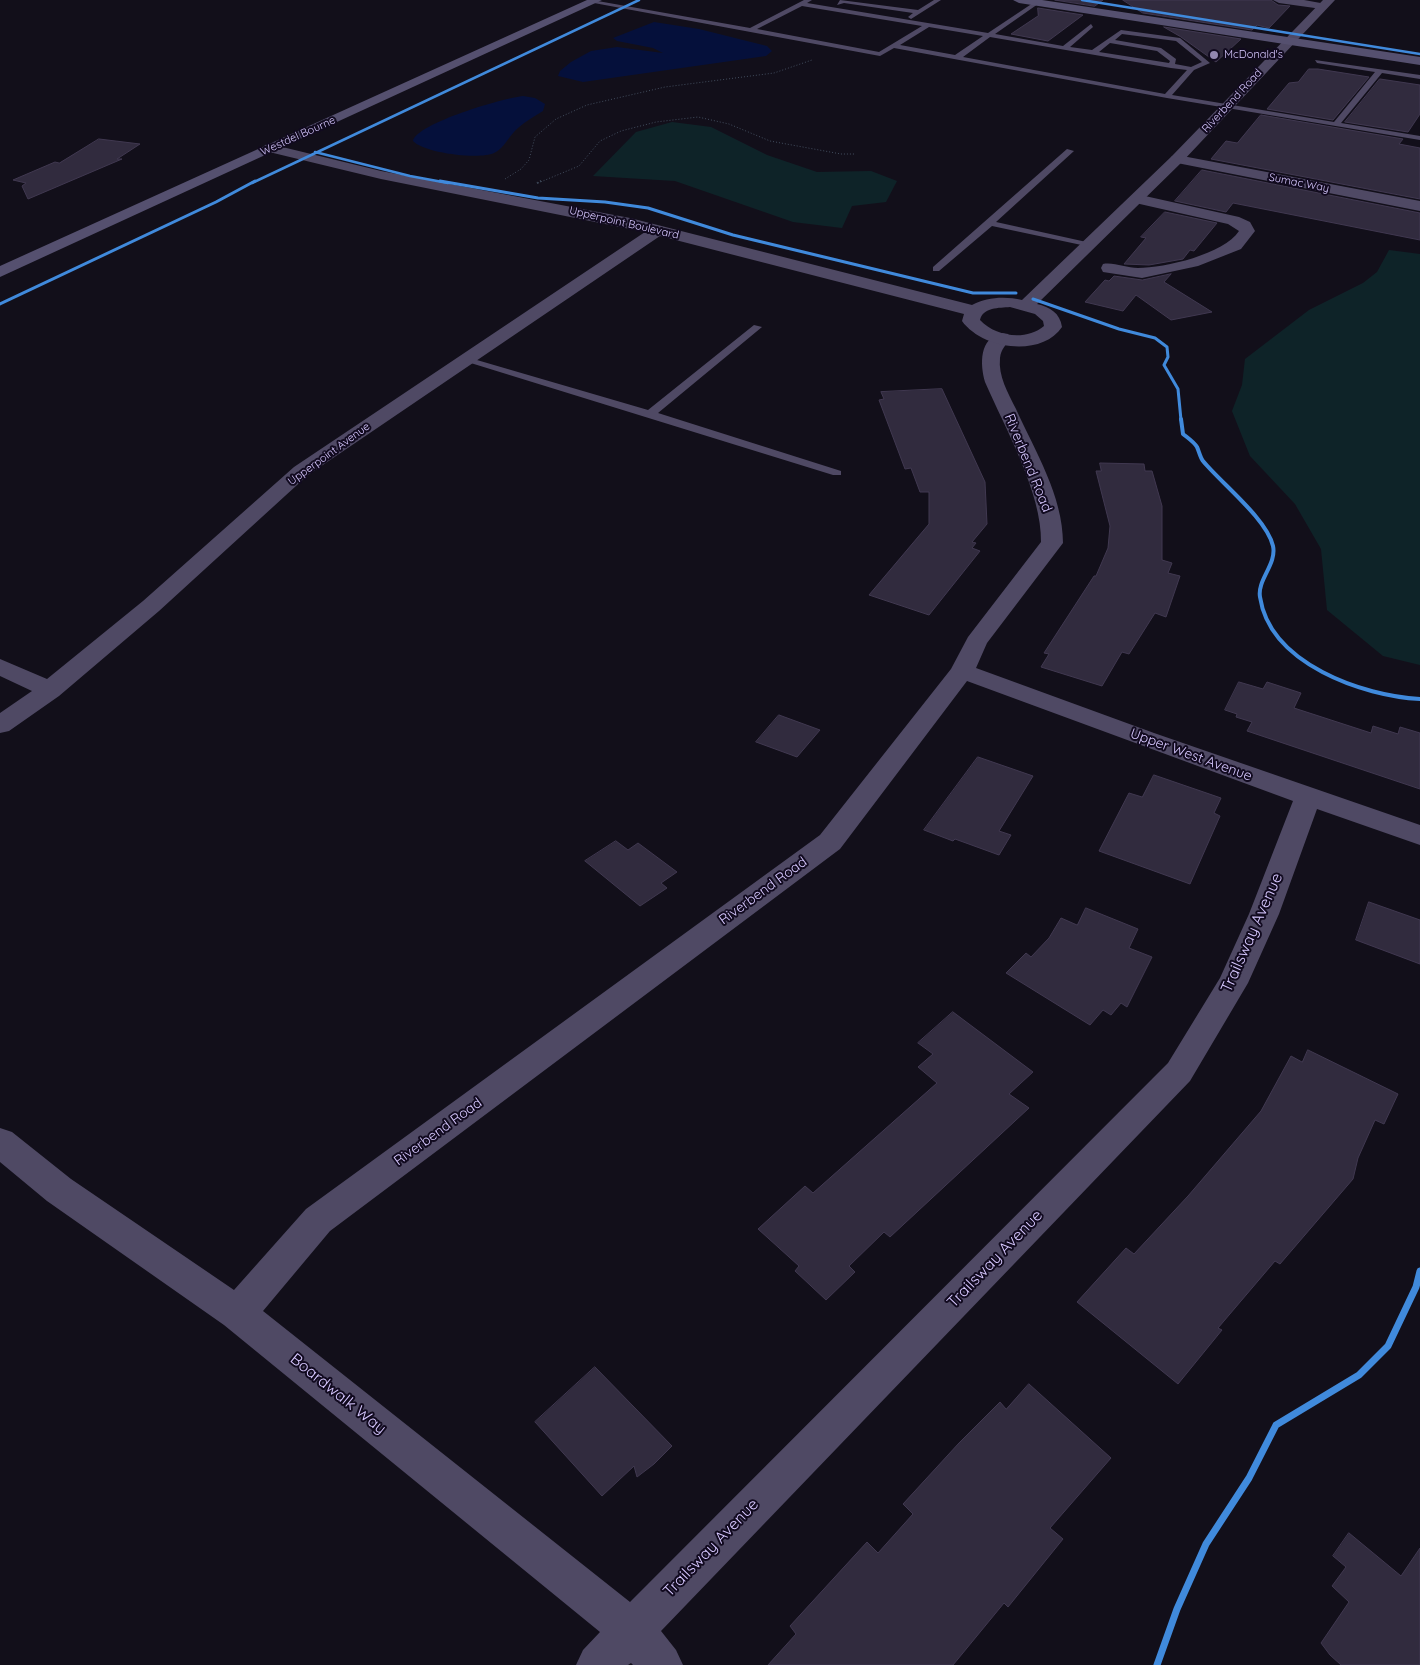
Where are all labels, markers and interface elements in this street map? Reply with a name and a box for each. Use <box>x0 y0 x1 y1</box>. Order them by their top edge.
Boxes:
place label: McDonald's <box>1224 48 1283 62</box>
marker: McDonald's <box>1208 49 1220 61</box>
street label: Riverbend Road <box>1199 66 1265 136</box>
street label: Westdel Bourne <box>258 114 338 158</box>
street label: Sumac Way <box>1268 171 1330 195</box>
street label: Upperpoint Boulevard <box>568 204 680 242</box>
street label: Riverbend Road <box>1001 411 1055 515</box>
street label: Upperpoint Avenue <box>285 420 373 488</box>
street label: Upper West Avenue <box>1128 725 1254 785</box>
street label: Riverbend Road <box>716 853 810 929</box>
street label: Trailsway Avenue <box>1217 870 1287 996</box>
street label: Riverbend Road <box>391 1094 485 1170</box>
street label: Trailsway Avenue <box>943 1206 1047 1312</box>
street label: Boardwalk Way <box>286 1349 390 1439</box>
street label: Trailsway Avenue <box>659 1495 763 1601</box>

